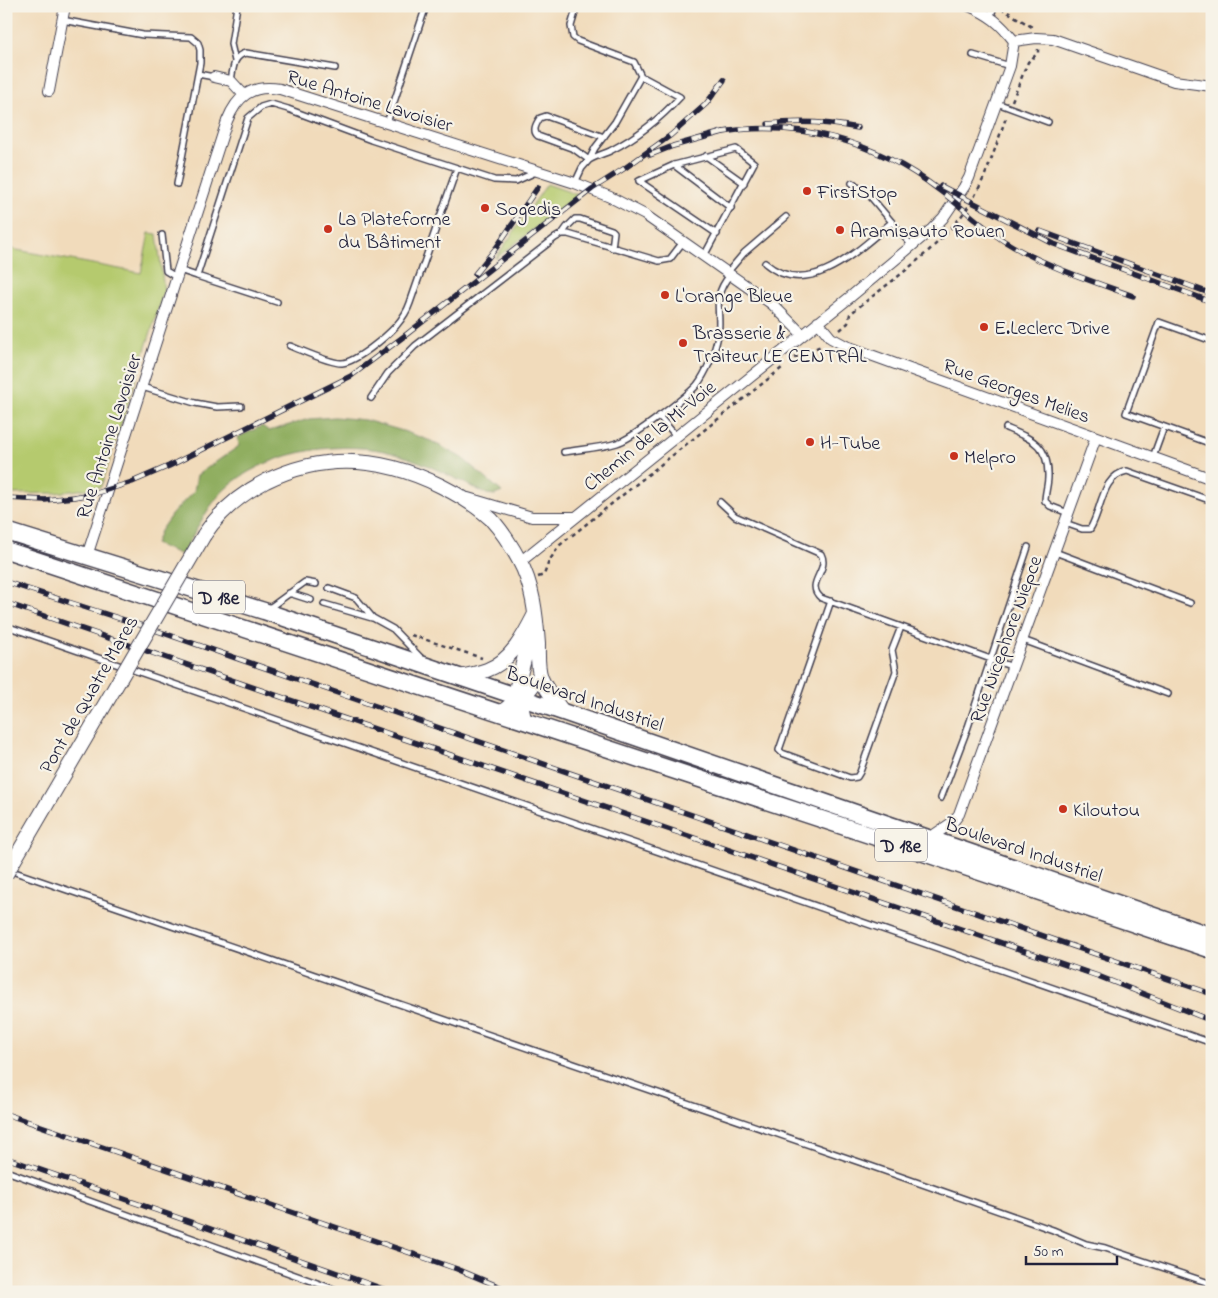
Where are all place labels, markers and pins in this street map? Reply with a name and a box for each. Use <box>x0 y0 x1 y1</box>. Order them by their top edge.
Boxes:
place label: FirstStop <box>816 179 898 208</box>
marker: FirstStop <box>801 185 813 197</box>
place label: Sogedis <box>495 196 561 226</box>
marker: Sogedis <box>479 202 491 214</box>
place label: La Plateforme du Bâtiment <box>338 206 451 258</box>
place label: Aramisauto Rouen <box>850 218 1005 247</box>
marker: La Plateforme du Bâtiment <box>322 223 334 235</box>
marker: Aramisauto Rouen <box>834 224 846 236</box>
place label: L'Orange Bleue <box>675 283 792 313</box>
marker: L'Orange Bleue <box>659 289 671 301</box>
place label: E.Leclerc Drive <box>994 315 1110 344</box>
place label: Brasserie & Traiteur LE CENTRAL <box>692 320 867 372</box>
marker: E.Leclerc Drive <box>978 321 990 333</box>
marker: Brasserie & Traiteur LE CENTRAL <box>677 337 689 349</box>
place label: H-Tube <box>820 430 880 459</box>
marker: H-Tube <box>804 436 816 448</box>
place label: Melpro <box>964 444 1016 473</box>
marker: Melpro <box>948 450 960 462</box>
place label: Kiloutou <box>1073 797 1140 826</box>
marker: Kiloutou <box>1057 803 1069 815</box>

